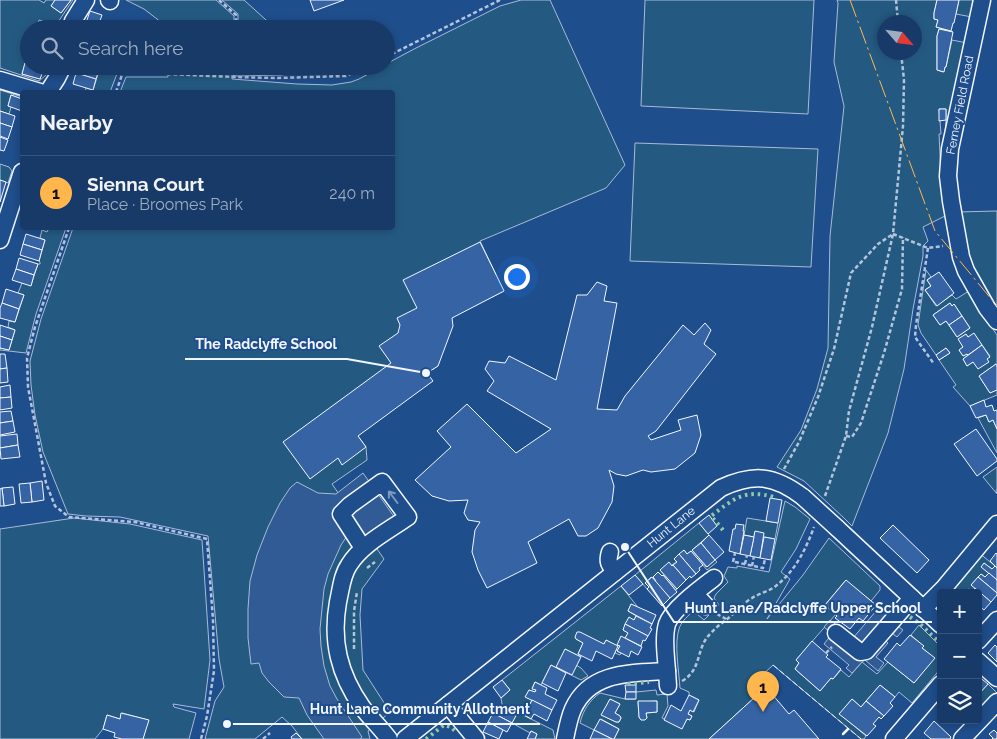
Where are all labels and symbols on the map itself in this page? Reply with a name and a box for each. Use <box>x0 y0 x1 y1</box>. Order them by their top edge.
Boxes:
north arrow <box>877 15 922 60</box>
street label: Ferney Field Road <box>944 54 976 156</box>
your location <box>504 264 530 290</box>
callout: The Radclyffe School <box>185 330 347 359</box>
text: The Radclyffe School <box>195 336 337 352</box>
one-way arrow <box>388 491 399 504</box>
street label: Hunt Lane <box>644 503 698 551</box>
callout: Hunt Lane/Radclyffe Upper School <box>674 593 932 622</box>
text: Hunt Lane/Radclyffe Upper School <box>685 600 922 616</box>
pin: 1 <box>747 671 779 712</box>
callout: Hunt Lane Community Allotment <box>299 695 540 724</box>
text: Hunt Lane Community Allotment <box>310 701 531 717</box>

